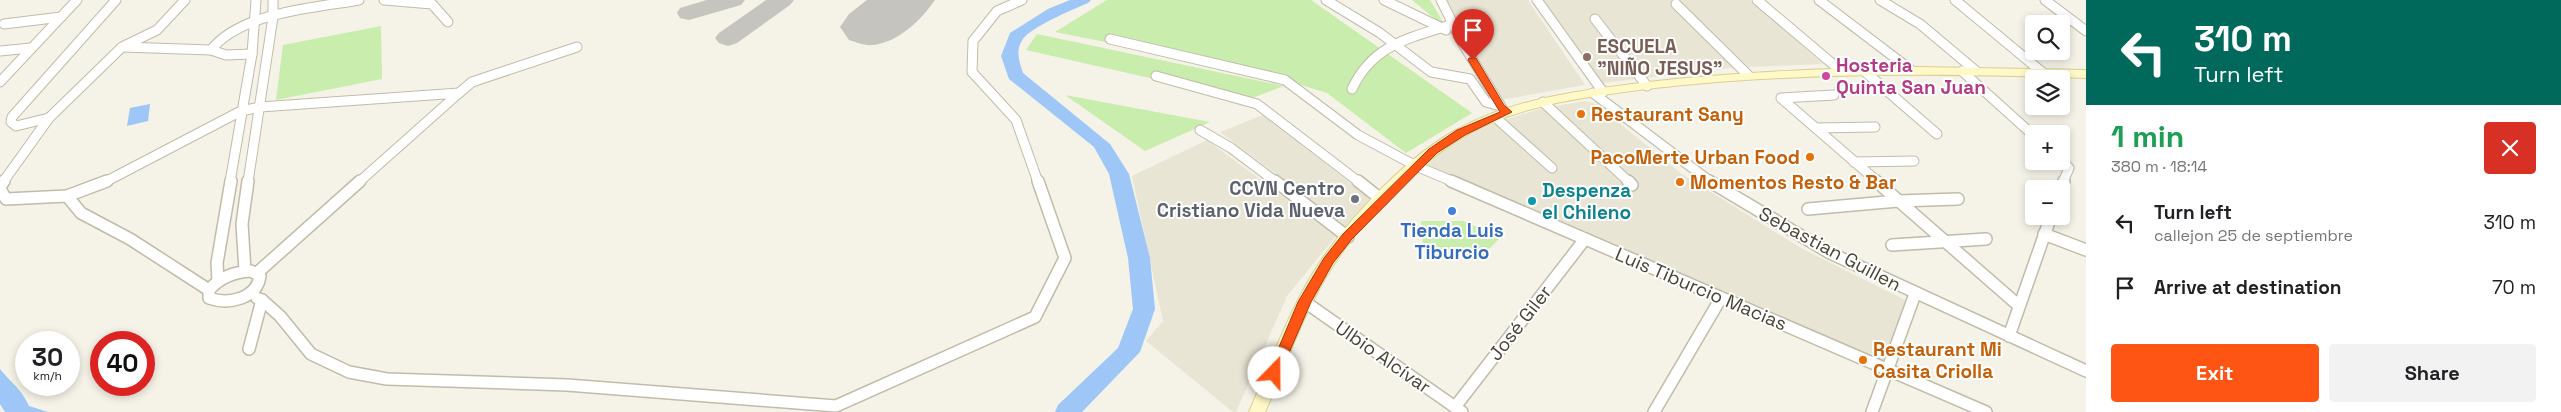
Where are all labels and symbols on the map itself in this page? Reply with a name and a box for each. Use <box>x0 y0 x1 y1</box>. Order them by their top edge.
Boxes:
pin <box>1452 9 1494 60</box>
place label: ESCUELA "NIÑO JESUS" <box>1597 34 1723 81</box>
marker: ESCUELA "NIÑO JESUS" <box>1581 51 1593 63</box>
place label: Hosteria Quinta San Juan <box>1836 53 1986 100</box>
marker: Hosteria Quinta San Juan <box>1820 70 1832 82</box>
place label: Restaurant Sany <box>1591 102 1744 127</box>
marker: Restaurant Sany <box>1575 108 1587 120</box>
place label: PacoMerte Urban Food <box>1590 145 1800 170</box>
marker: PacoMerte Urban Food <box>1804 151 1816 163</box>
place label: Momentos Resto & Bar <box>1690 170 1896 195</box>
place label: CCVN Centro Cristiano Vida Nueva <box>1157 176 1345 223</box>
marker: Momentos Resto & Bar <box>1674 176 1686 188</box>
place label: Despenza el Chileno <box>1542 178 1631 225</box>
marker: CCVN Centro Cristiano Vida Nueva <box>1349 193 1361 205</box>
marker: Despenza el Chileno <box>1526 195 1538 207</box>
street label: Sebastian Guillen <box>1755 201 1905 297</box>
marker: Tienda Luis Tiburcio <box>1446 205 1458 217</box>
place label: Tienda Luis Tiburcio <box>1400 218 1504 265</box>
street label: Luis Tiburcio Macias <box>1611 242 1791 336</box>
street label: José Giler <box>1483 280 1557 366</box>
street label: Ulbio Alcívar <box>1330 315 1436 399</box>
speed limit sign: 40 <box>90 331 155 396</box>
place label: Restaurant Mi Casita Criolla <box>1873 337 2002 384</box>
position arrow <box>1247 346 1299 398</box>
marker: Restaurant Mi Casita Criolla <box>1857 354 1869 366</box>

